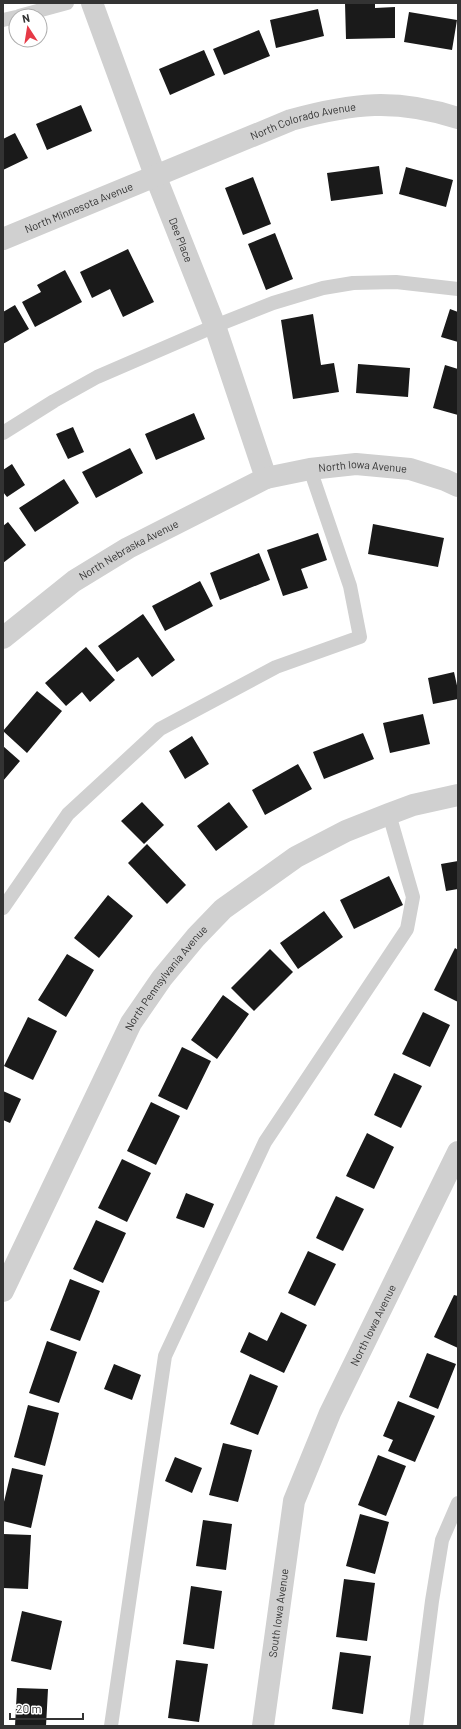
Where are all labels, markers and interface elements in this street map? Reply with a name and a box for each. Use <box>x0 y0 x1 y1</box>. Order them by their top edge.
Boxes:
north arrow <box>8 8 48 48</box>
text: N <box>21 11 31 25</box>
street label: North Colorado Avenue <box>248 99 357 142</box>
street label: North Minnesota Avenue <box>22 179 135 235</box>
street label: Dee Place <box>167 215 196 264</box>
street label: North Iowa Avenue <box>318 457 408 475</box>
street label: North Nebraska Avenue <box>76 516 181 583</box>
street label: North Pennsylvania Avenue <box>122 922 210 1032</box>
street label: North Iowa Avenue <box>347 1282 398 1368</box>
street label: South Iowa Avenue <box>265 1568 291 1658</box>
scale bar <box>10 1695 83 1721</box>
text: 20 m <box>16 1701 42 1715</box>

